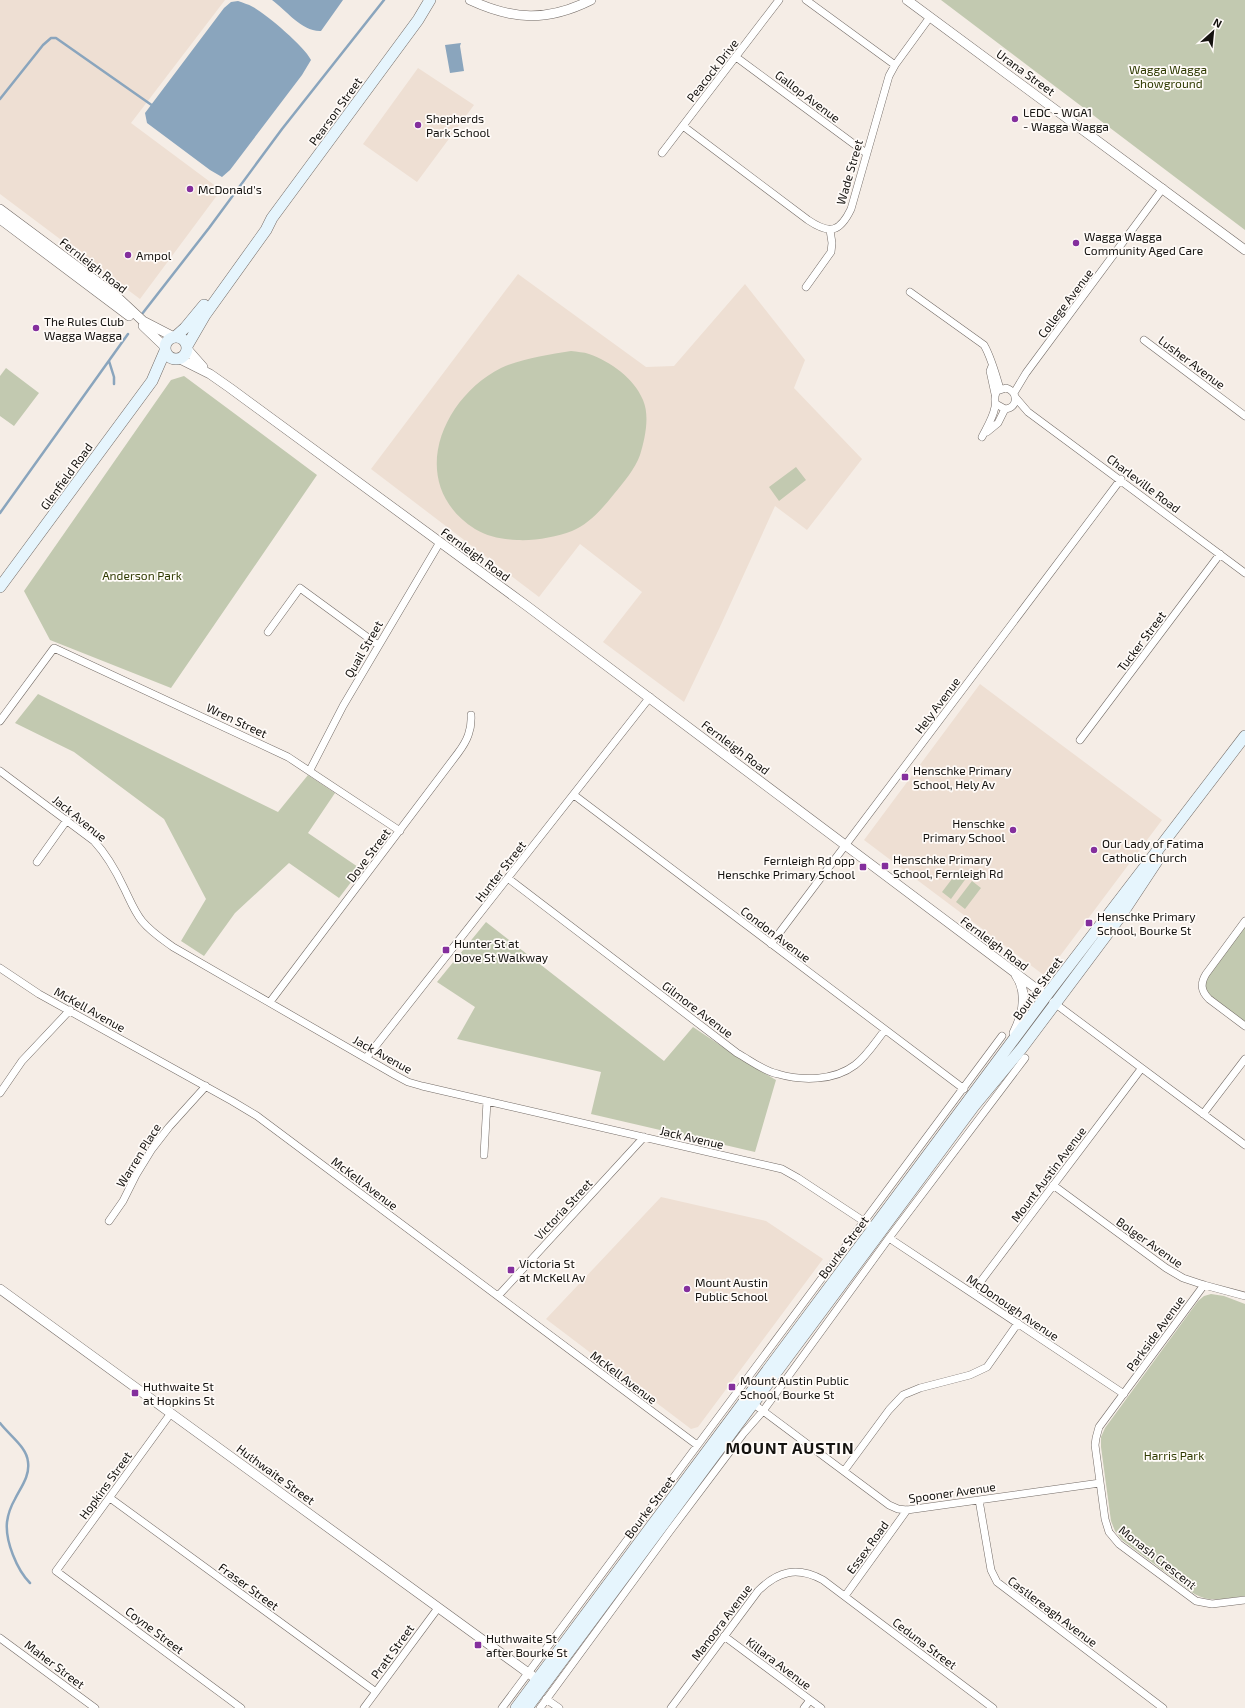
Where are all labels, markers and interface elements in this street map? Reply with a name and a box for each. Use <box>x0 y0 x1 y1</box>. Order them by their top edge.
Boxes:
north arrow <box>1193 12 1233 52</box>
text: N <box>1211 15 1224 30</box>
street label: Peacock Drive <box>683 36 741 104</box>
street label: Urana Street <box>994 46 1058 98</box>
park label: Wagga Wagga Showground <box>1129 62 1207 90</box>
street label: Gallop Avenue <box>773 67 843 125</box>
street label: Pearson Street <box>306 74 365 148</box>
place label: LEDC - WGA1 - Wagga Wagga <box>1023 105 1109 133</box>
place label: Shepherds Park School <box>426 111 490 139</box>
marker: LEDC - WGA1 - Wagga Wagga <box>1010 114 1020 124</box>
marker: Shepherds Park School <box>413 120 423 130</box>
street label: Wade Street <box>833 137 865 206</box>
place label: McDonald's <box>198 182 262 196</box>
marker: McDonald's <box>185 184 195 194</box>
place label: Wagga Wagga Community Aged Care <box>1084 229 1203 257</box>
street label: Fernleigh Road <box>58 234 130 296</box>
marker: Wagga Wagga Community Aged Care <box>1071 238 1081 248</box>
place label: Ampol <box>136 248 172 262</box>
marker: Ampol <box>123 250 133 260</box>
street label: College Avenue <box>1034 266 1096 340</box>
place label: The Rules Club Wagga Wagga <box>44 314 124 342</box>
marker: The Rules Club Wagga Wagga <box>31 323 41 333</box>
street label: Lusher Avenue <box>1156 332 1228 392</box>
street label: Glenfield Road <box>37 440 95 512</box>
street label: Charleville Road <box>1104 451 1184 515</box>
street label: Fernleigh Road <box>439 524 513 584</box>
park label: Anderson Park <box>102 568 182 582</box>
street label: Tucker Street <box>1114 608 1168 674</box>
street label: Quail Street <box>341 618 386 681</box>
street label: Hely Avenue <box>911 674 963 736</box>
street label: Wren Street <box>204 700 270 740</box>
street label: Fernleigh Road <box>699 717 773 777</box>
place label: Henschke Primary School, Hely Av <box>913 763 1012 791</box>
marker: Henschke Primary School, Hely Av <box>900 772 910 782</box>
street label: Jack Avenue <box>50 792 110 844</box>
place label: Henschke Primary School <box>923 816 1005 844</box>
street label: Dove Street <box>343 825 393 885</box>
marker: Henschke Primary School <box>1008 825 1018 835</box>
place label: Our Lady of Fatima Catholic Church <box>1102 836 1204 864</box>
street label: Hunter Street <box>472 837 528 904</box>
marker: Our Lady of Fatima Catholic Church <box>1089 845 1099 855</box>
place label: Henschke Primary School, Fernleigh Rd <box>893 852 1003 880</box>
place label: Fernleigh Rd opp Henschke Primary School <box>717 853 855 881</box>
marker: Henschke Primary School, Fernleigh Rd <box>880 861 890 871</box>
marker: Fernleigh Rd opp Henschke Primary School <box>858 862 868 872</box>
street label: Condon Avenue <box>738 903 814 965</box>
place label: Henschke Primary School, Bourke St <box>1097 909 1196 937</box>
street label: Fernleigh Road <box>958 913 1032 973</box>
marker: Henschke Primary School, Bourke St <box>1084 918 1094 928</box>
place label: Hunter St at Dove St Walkway <box>454 936 549 964</box>
marker: Hunter St at Dove St Walkway <box>441 945 451 955</box>
street label: Bourke Street <box>1009 953 1065 1022</box>
street label: Gilmore Avenue <box>660 978 736 1040</box>
street label: McKell Avenue <box>52 984 128 1034</box>
street label: Jack Avenue <box>351 1032 415 1076</box>
street label: Warren Place <box>113 1120 163 1190</box>
street label: Jack Avenue <box>659 1123 725 1151</box>
street label: Mount Austin Avenue <box>1008 1124 1088 1224</box>
street label: McKell Avenue <box>329 1154 401 1212</box>
street label: Victoria Street <box>531 1175 595 1242</box>
street label: Bourke Street <box>815 1213 871 1281</box>
street label: Bolger Avenue <box>1114 1214 1186 1270</box>
place label: Victoria St at McKell Av <box>519 1256 586 1284</box>
marker: Victoria St at McKell Av <box>506 1265 516 1275</box>
street label: McDonough Avenue <box>964 1271 1062 1343</box>
place label: Mount Austin Public School <box>695 1275 768 1303</box>
marker: Mount Austin Public School <box>682 1284 692 1294</box>
street label: Parkside Avenue <box>1123 1293 1187 1373</box>
street label: McKell Avenue <box>588 1348 660 1406</box>
place label: Mount Austin Public School, Bourke St <box>740 1373 849 1401</box>
place label: Huthwaite St at Hopkins St <box>143 1379 215 1407</box>
marker: Mount Austin Public School, Bourke St <box>727 1382 737 1392</box>
marker: Huthwaite St at Hopkins St <box>130 1388 140 1398</box>
district label: MOUNT AUSTIN <box>725 1438 855 1457</box>
street label: Huthwaite Street <box>234 1441 318 1507</box>
street label: Hopkins Street <box>76 1448 134 1521</box>
park label: Harris Park <box>1144 1448 1204 1462</box>
street label: Bourke Street <box>621 1473 677 1541</box>
street label: Spooner Avenue <box>908 1479 996 1505</box>
street label: Essex Road <box>843 1518 891 1576</box>
street label: Monash Crescent <box>1116 1522 1200 1592</box>
street label: Fraser Street <box>216 1560 282 1613</box>
street label: Castlereagh Avenue <box>1006 1573 1100 1649</box>
street label: Manoora Avenue <box>688 1581 754 1663</box>
street label: Coyne Street <box>123 1604 187 1657</box>
street label: Ceduna Street <box>890 1614 960 1672</box>
street label: Pratt Street <box>368 1621 417 1681</box>
place label: Huthwaite St after Bourke St <box>486 1631 568 1659</box>
street label: Killara Avenue <box>744 1634 814 1692</box>
street label: Maher Street <box>22 1637 88 1691</box>
marker: Huthwaite St after Bourke St <box>473 1640 483 1650</box>

